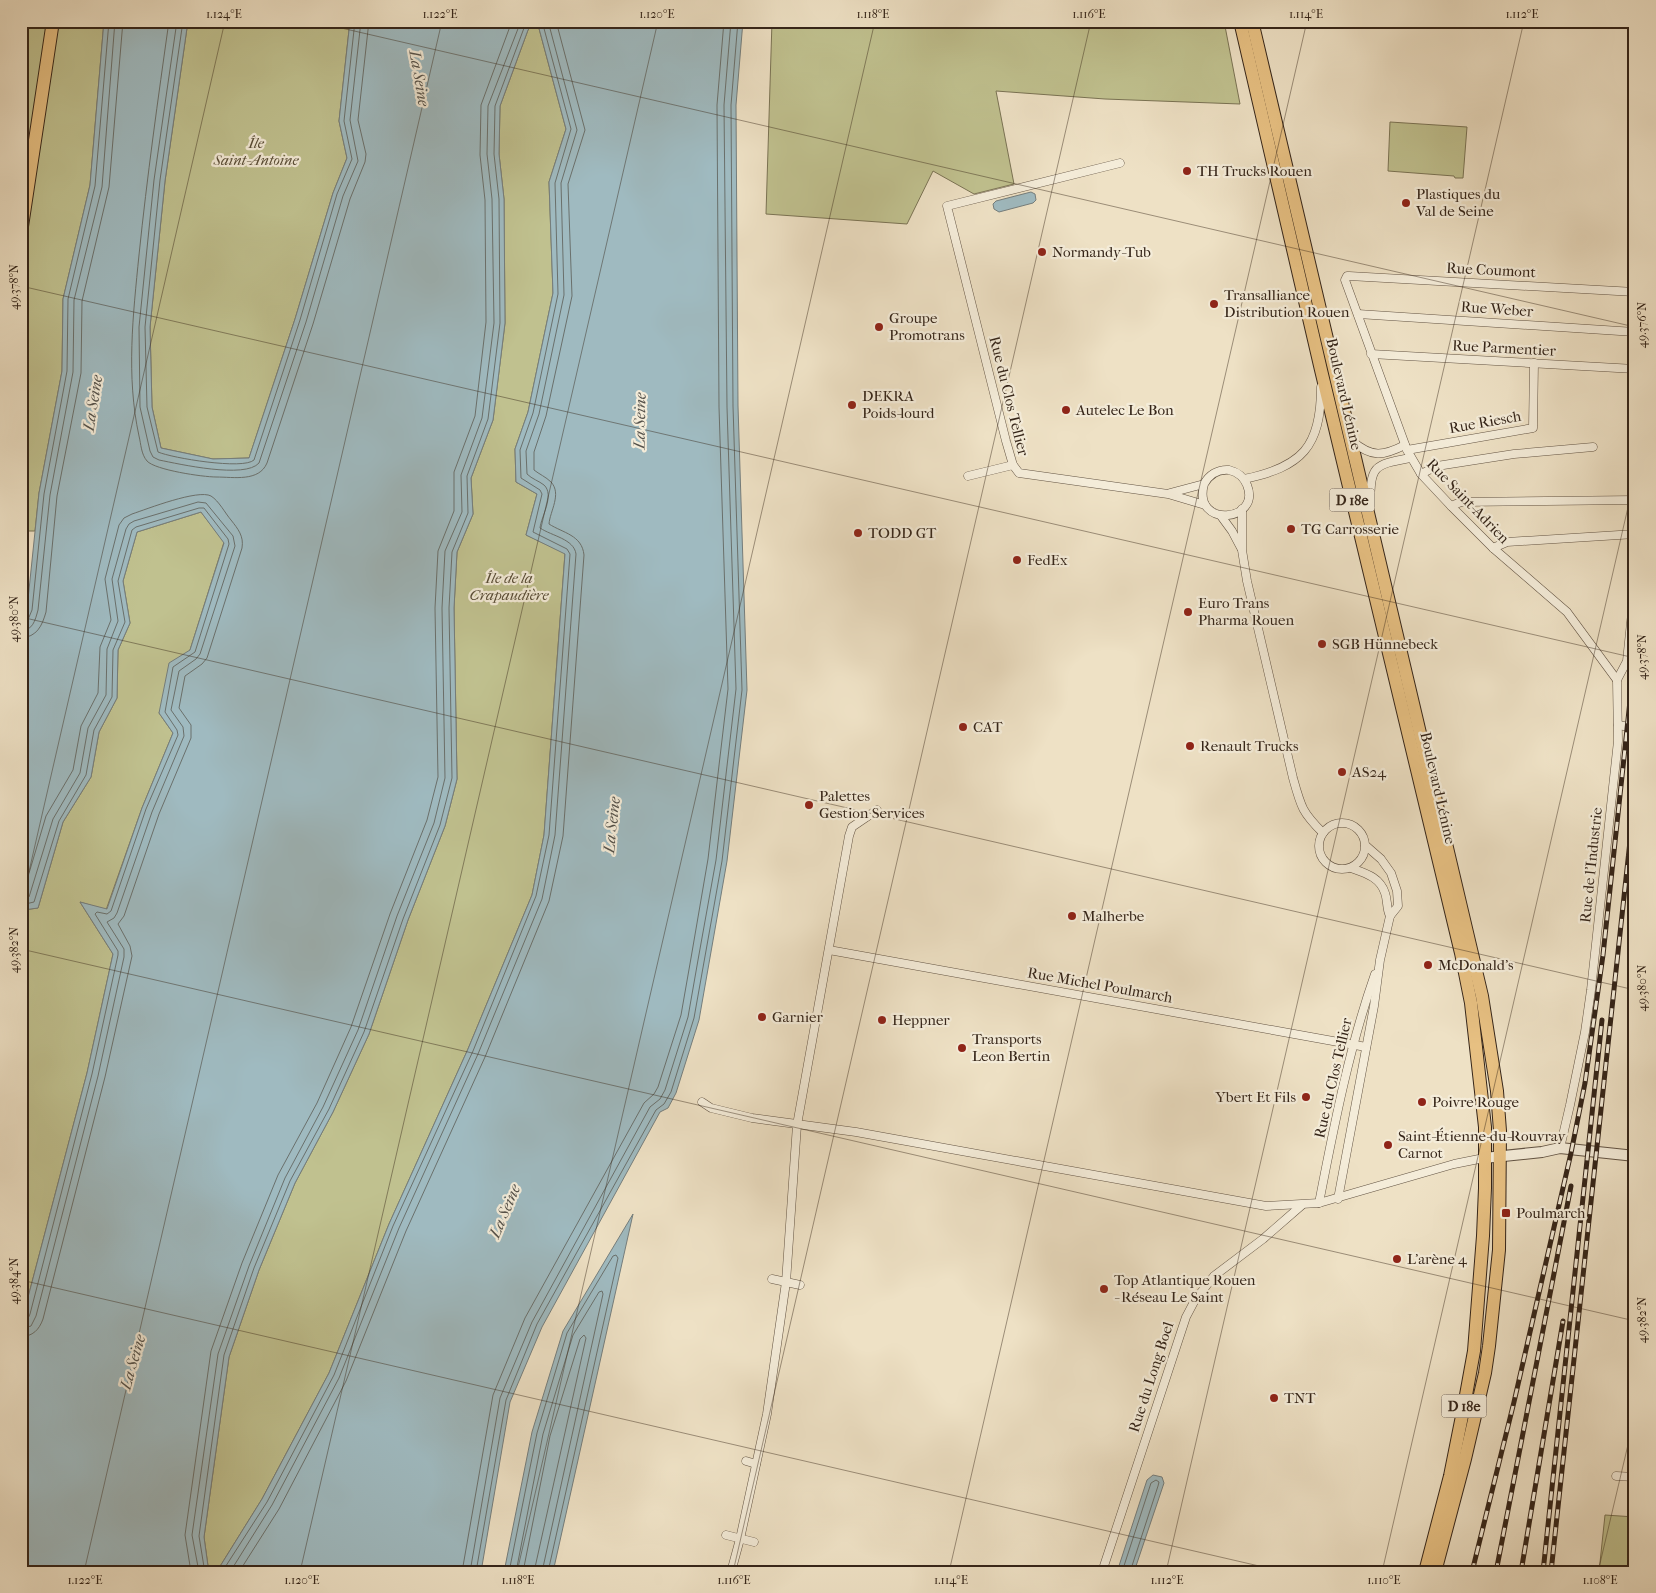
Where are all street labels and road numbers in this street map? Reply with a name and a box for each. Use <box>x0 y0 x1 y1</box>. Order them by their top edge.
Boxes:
street label: Rue Coumont <box>1446 259 1537 281</box>
street label: Rue Weber <box>1460 297 1534 321</box>
street label: Rue du Clos Tellier <box>985 334 1033 458</box>
street label: Boulevard Lénine <box>1322 336 1366 452</box>
street label: Rue Parmentier <box>1452 336 1557 360</box>
street label: Rue Riesch <box>1448 407 1523 437</box>
street label: Rue Saint-Adrien <box>1423 455 1513 548</box>
road number: D 18e <box>1330 488 1374 512</box>
street label: Boulevard Lénine <box>1416 730 1460 846</box>
street label: Rue de l'Industrie <box>1576 806 1606 924</box>
street label: Rue Michel Poulmarch <box>1026 963 1174 1007</box>
street label: Rue du Clos Tellier <box>1310 1016 1356 1140</box>
street label: Rue du Long Boel <box>1125 1320 1177 1434</box>
road number: D 18e <box>1442 1394 1486 1418</box>

